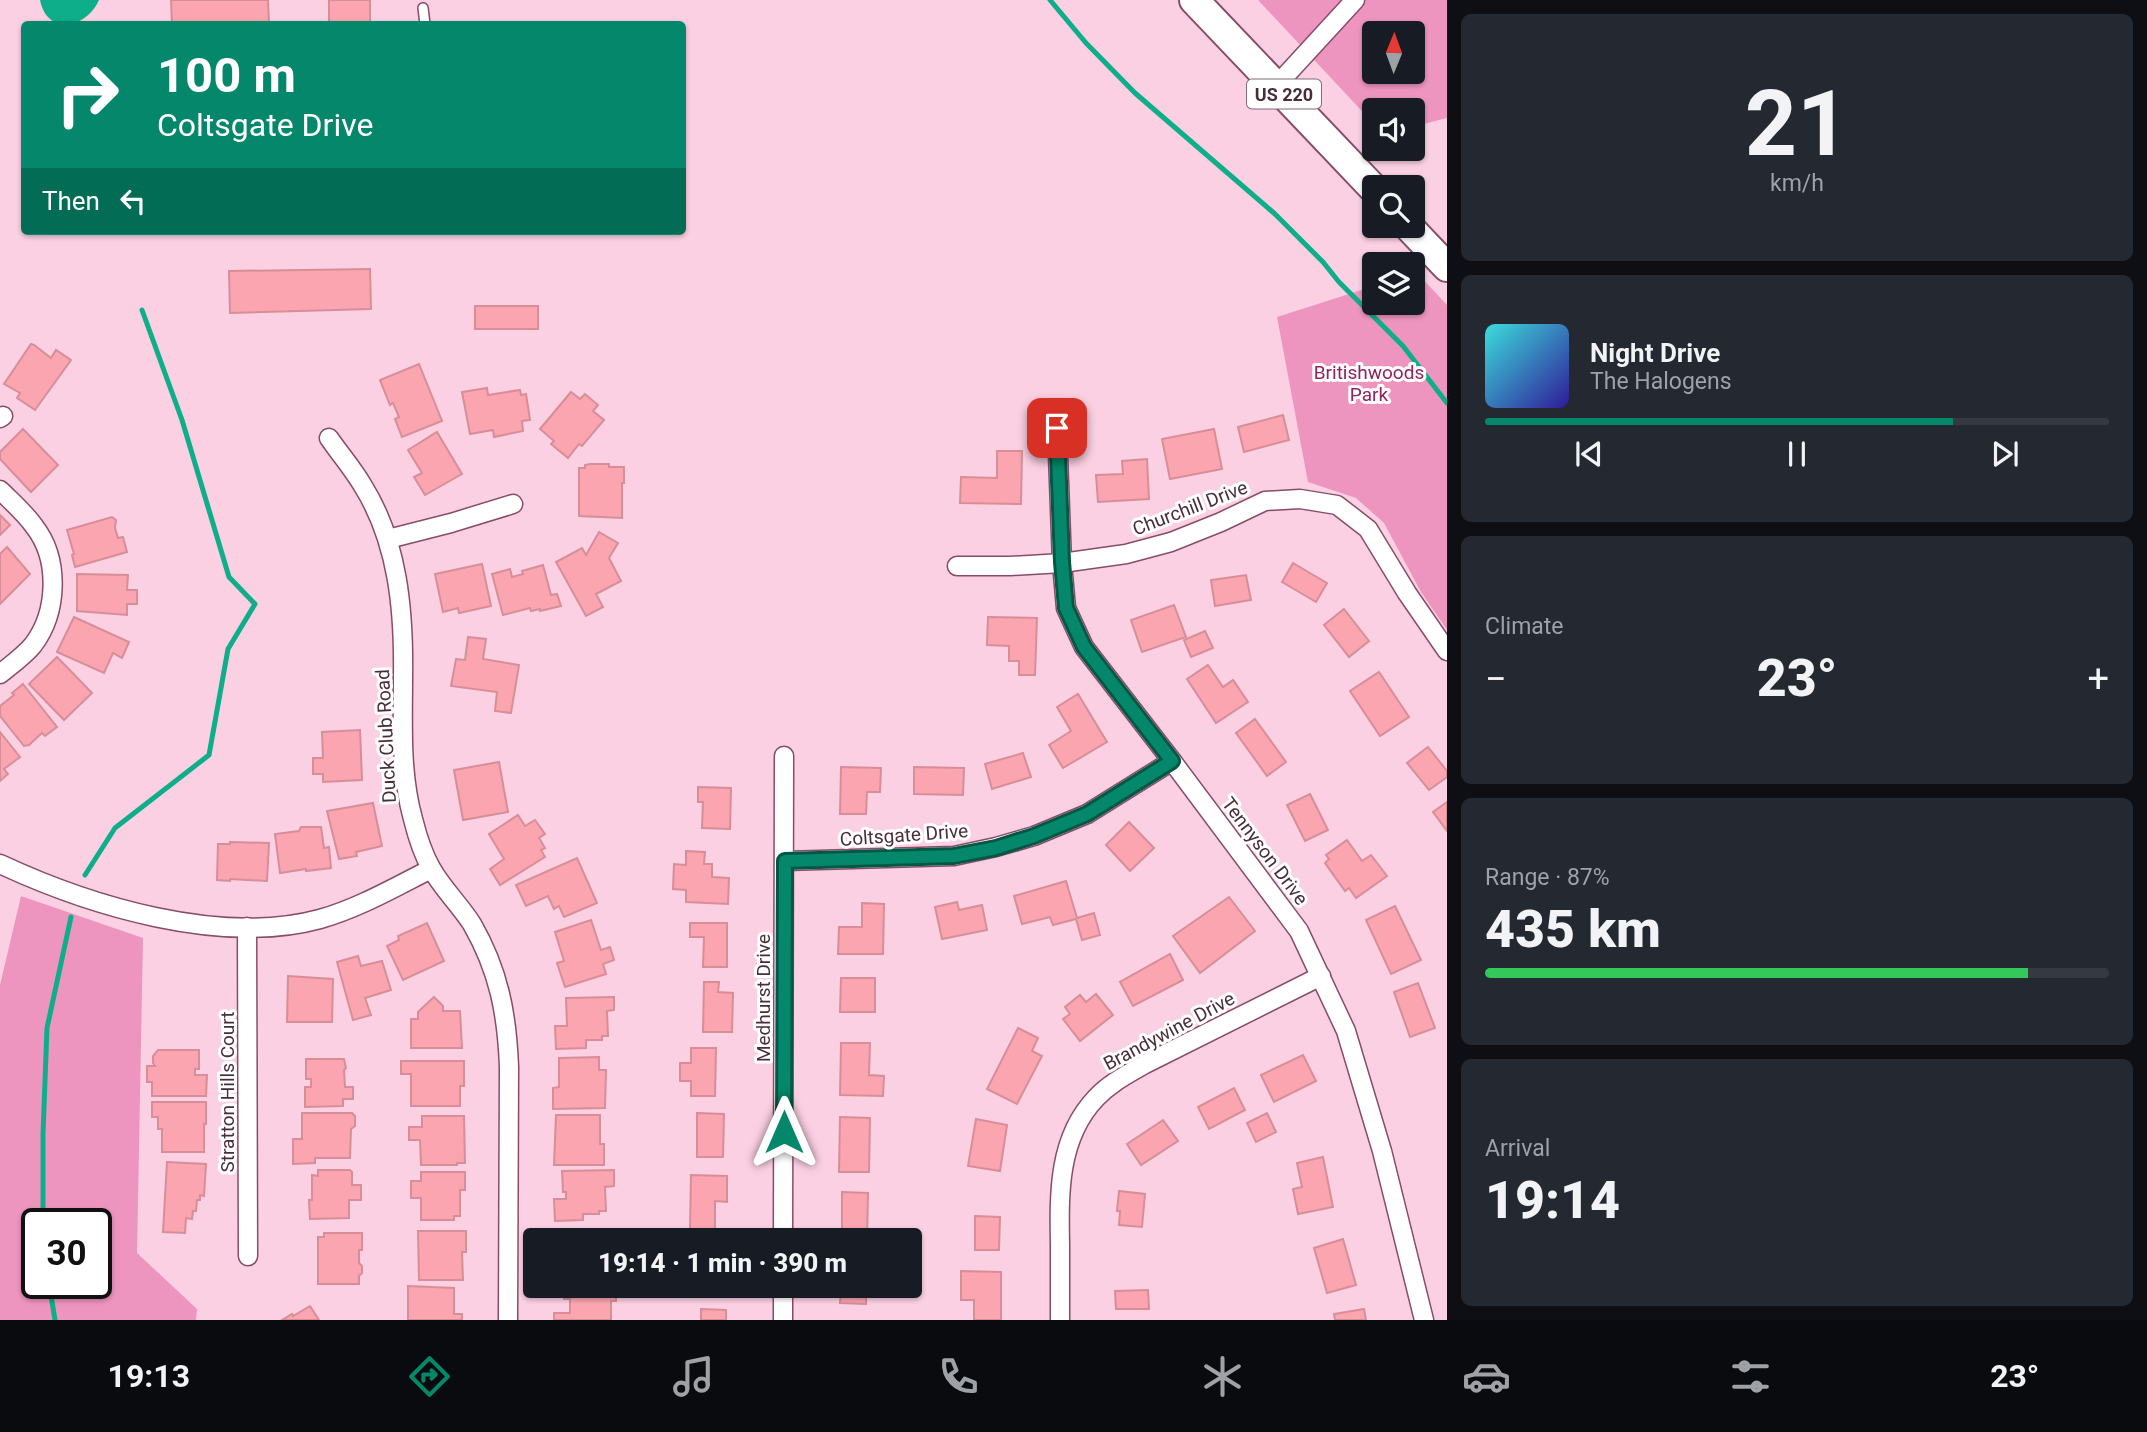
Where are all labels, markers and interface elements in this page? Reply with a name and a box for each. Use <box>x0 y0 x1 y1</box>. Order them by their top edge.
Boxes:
north arrow <box>1362 21 1424 84</box>
map controls <box>1362 21 1425 315</box>
text: 100 m <box>157 47 296 104</box>
icon: right <box>42 49 133 140</box>
text: 21 <box>1745 71 1849 177</box>
road number: US 220 <box>1247 80 1321 108</box>
button: sound <box>1362 98 1425 161</box>
text: Coltsgate Drive <box>157 106 373 144</box>
text: km/h <box>1770 170 1824 197</box>
button: search <box>1362 175 1425 238</box>
icon: left <box>114 182 152 220</box>
text: Then <box>42 186 100 216</box>
button: layers <box>1362 252 1425 315</box>
text: Night Drive <box>1590 338 1720 368</box>
park label: Britishwoods Park <box>1314 361 1424 406</box>
text: The Halogens <box>1590 368 1732 395</box>
pin <box>1027 398 1087 458</box>
icon: arrive <box>1038 409 1076 447</box>
icon: previous <box>1570 435 1608 473</box>
icon: pause <box>1778 435 1816 473</box>
icon: next <box>1986 435 2024 473</box>
street label: Churchill Drive <box>1129 476 1251 540</box>
text: Climate <box>1485 613 1564 640</box>
text: 23° <box>1757 648 1837 709</box>
text: − <box>1485 657 1507 701</box>
text: + <box>2087 657 2109 701</box>
street label: Duck Club Road <box>371 669 401 803</box>
street label: Tennyson Drive <box>1217 793 1313 909</box>
street label: Coltsgate Drive <box>839 819 969 851</box>
text: Range · 87% <box>1485 864 1610 891</box>
text: 435 km <box>1485 899 1661 960</box>
street label: Medhurst Drive <box>752 934 775 1062</box>
street label: Brandywine Drive <box>1099 987 1239 1075</box>
street label: Stratton Hills Court <box>216 1012 239 1172</box>
position arrow <box>747 1095 821 1169</box>
text: Arrival <box>1485 1135 1550 1162</box>
text: 19:14 <box>1485 1170 1620 1231</box>
speed limit sign: 30 <box>21 1208 112 1299</box>
text: 19:14 · 1 min · 390 m <box>598 1248 847 1278</box>
icon: directions <box>405 1352 454 1401</box>
icon: music <box>669 1352 718 1401</box>
icon: phone <box>934 1352 983 1401</box>
icon: climate <box>1198 1352 1247 1401</box>
icon: car <box>1462 1352 1511 1401</box>
icon: filters <box>1726 1352 1775 1401</box>
text: 19:13 <box>108 1357 190 1395</box>
text: 23° <box>1990 1357 2039 1395</box>

